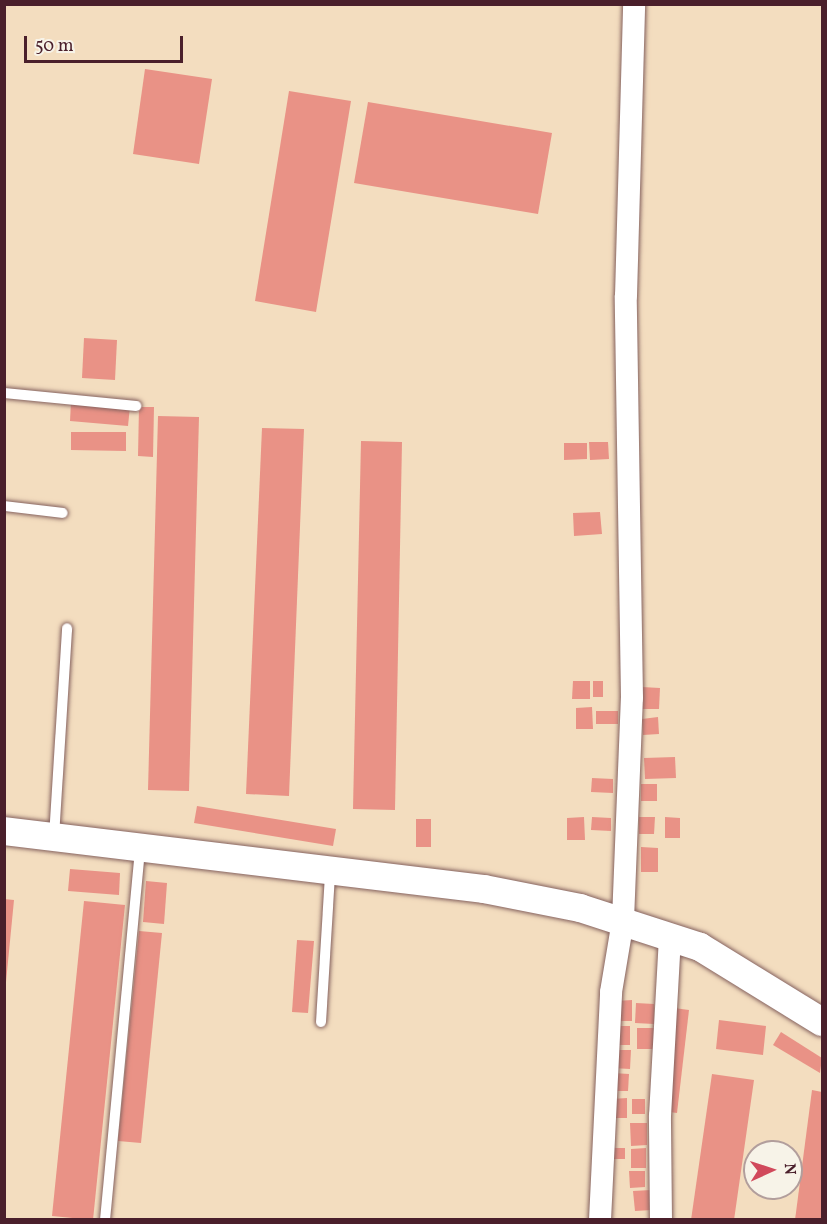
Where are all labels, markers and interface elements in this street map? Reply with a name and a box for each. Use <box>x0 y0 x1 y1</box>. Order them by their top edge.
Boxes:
scale bar <box>27 24 186 62</box>
text: 50 m <box>35 34 74 59</box>
north arrow <box>743 1140 803 1200</box>
text: N <box>778 1163 800 1176</box>

